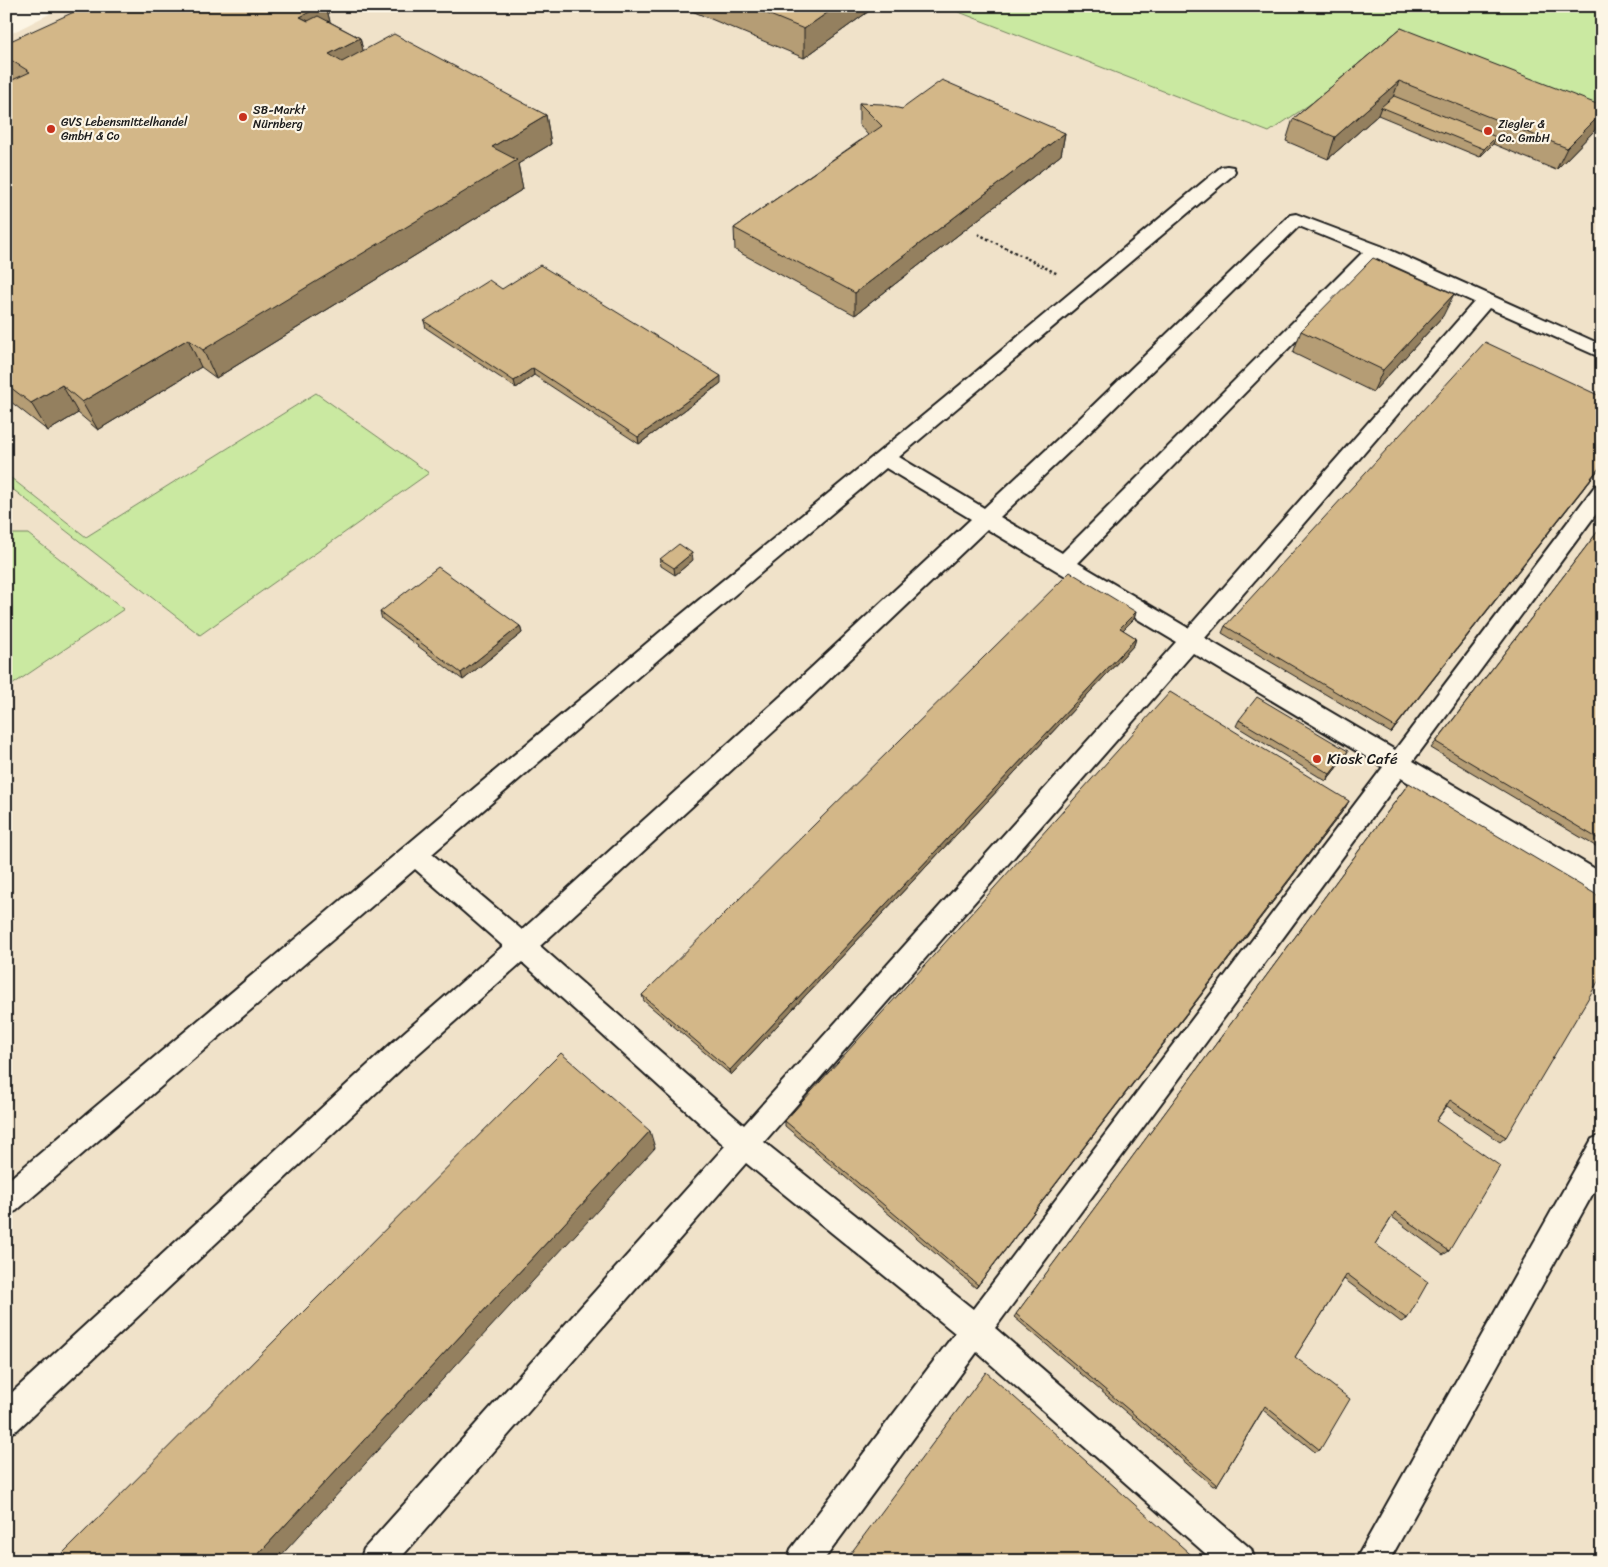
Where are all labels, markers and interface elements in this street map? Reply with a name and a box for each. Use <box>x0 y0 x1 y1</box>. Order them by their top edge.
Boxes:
place label: SB-Markt Nürnberg <box>253 99 307 135</box>
place label: GVS Lebensmittelhandel GmbH & Co <box>61 111 188 147</box>
marker: SB-Markt Nürnberg <box>237 111 249 123</box>
place label: Ziegler & Co. GmbH <box>1498 113 1550 149</box>
marker: GVS Lebensmittelhandel GmbH & Co <box>45 123 57 135</box>
marker: Ziegler & Co. GmbH <box>1482 125 1494 137</box>
place label: Kiosk Café <box>1327 746 1398 772</box>
marker: Kiosk Café <box>1311 753 1323 765</box>

